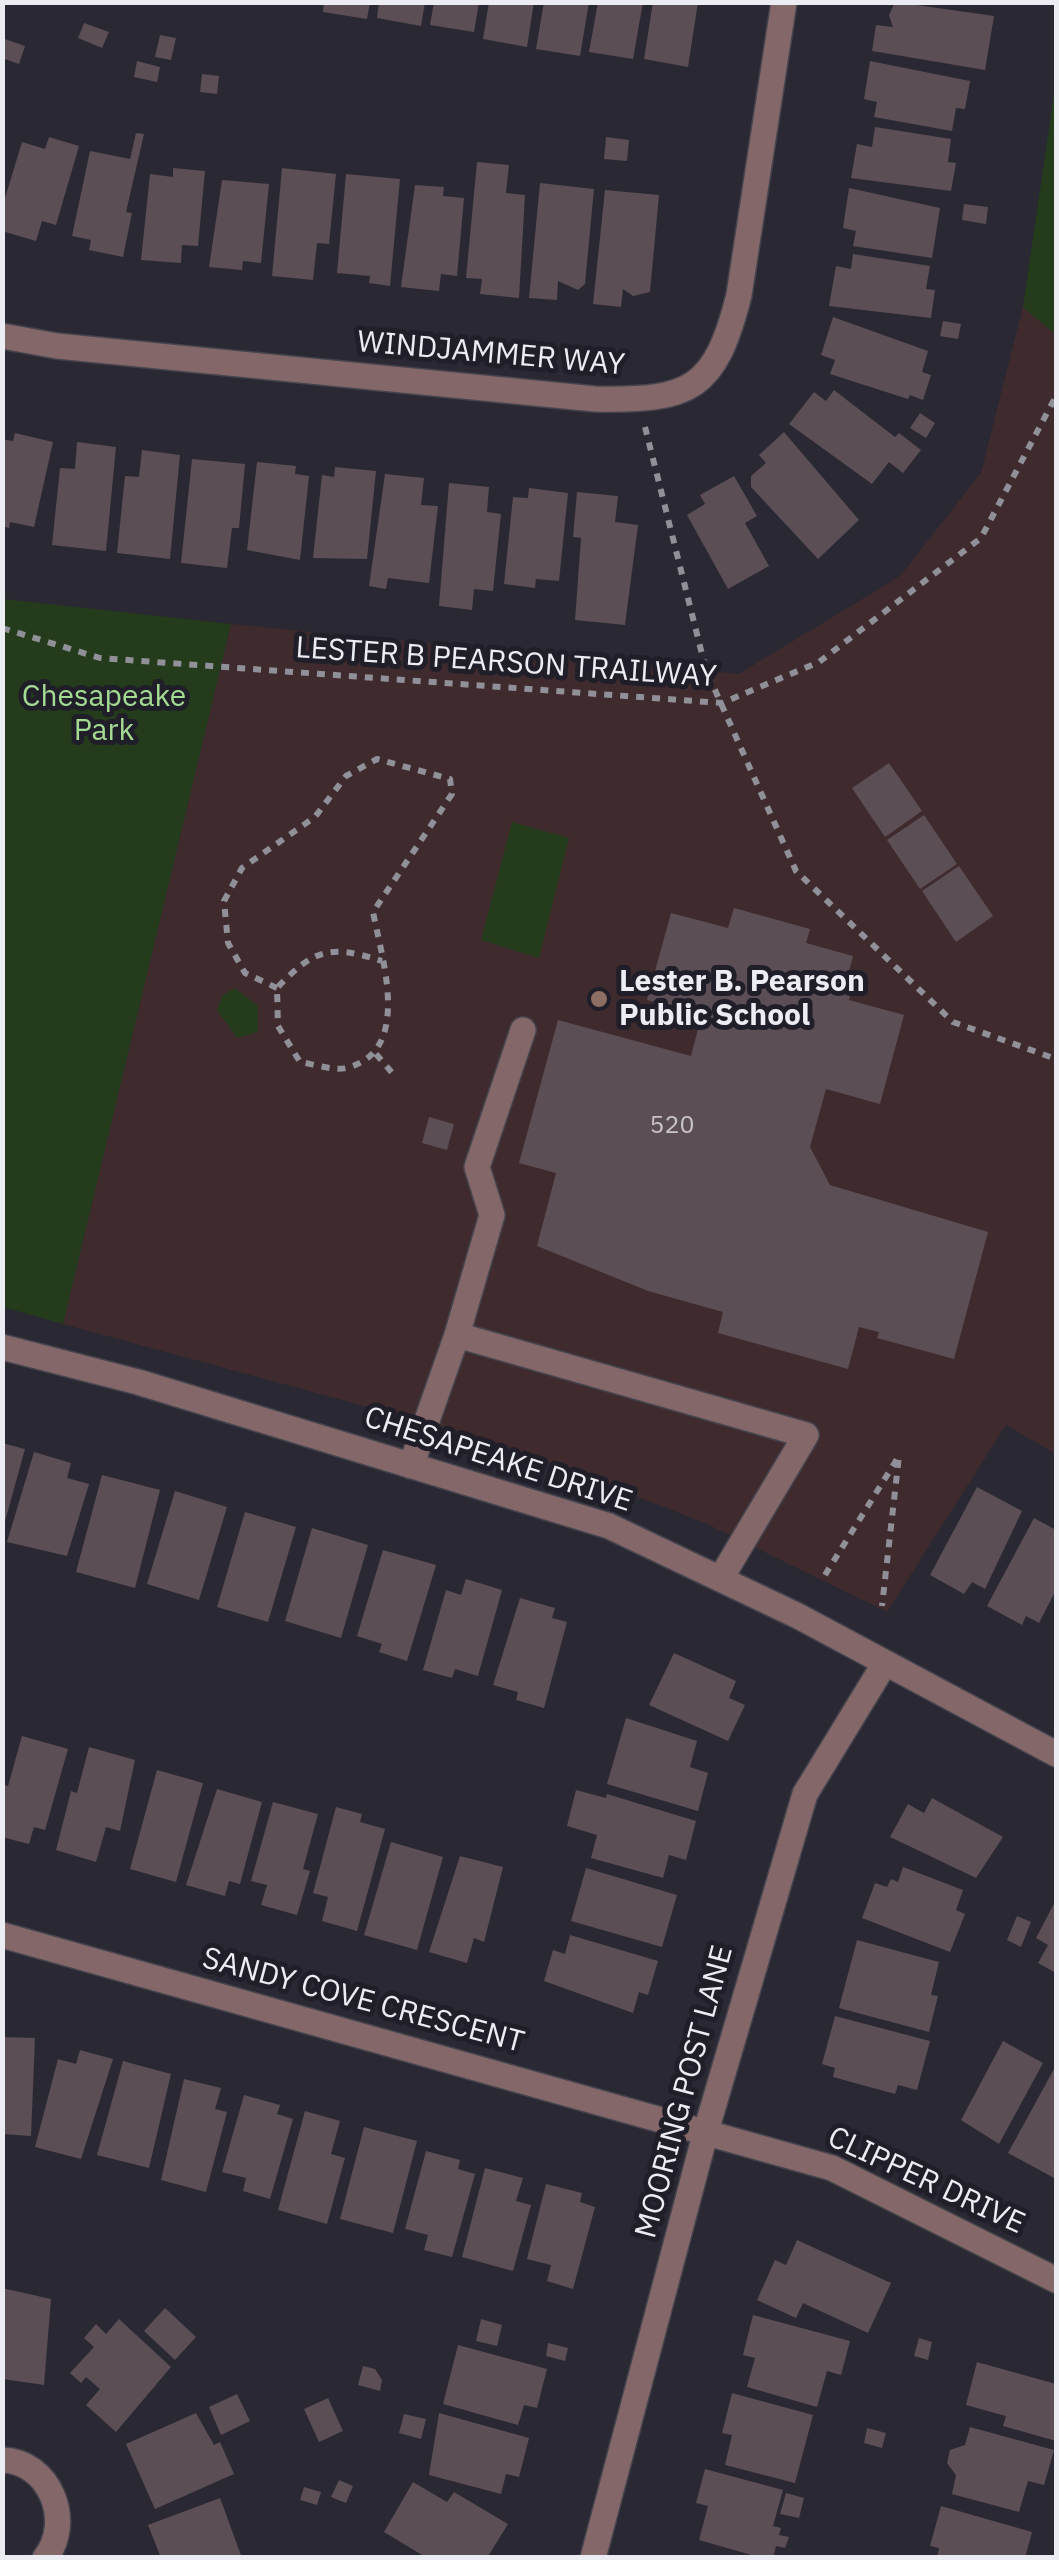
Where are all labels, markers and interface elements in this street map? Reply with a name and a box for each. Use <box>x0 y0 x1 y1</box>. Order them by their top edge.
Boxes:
street label: WINDJAMMER WAY <box>356 324 626 384</box>
street label: LESTER B PEARSON TRAILWAY <box>294 630 718 696</box>
park label: Chesapeake Park <box>22 679 186 750</box>
place label: Lester B. Pearson Public School <box>619 964 865 1034</box>
marker: Lester B. Pearson Public School <box>588 988 610 1010</box>
house number: 520 <box>650 1111 694 1141</box>
street label: CHESAPEAKE DRIVE <box>359 1400 637 1520</box>
street label: SANDY COVE CRESCENT <box>198 1941 528 2061</box>
street label: MOORING POST LANE <box>629 1942 741 2242</box>
street label: CLIPPER DRIVE <box>822 2120 1030 2242</box>

